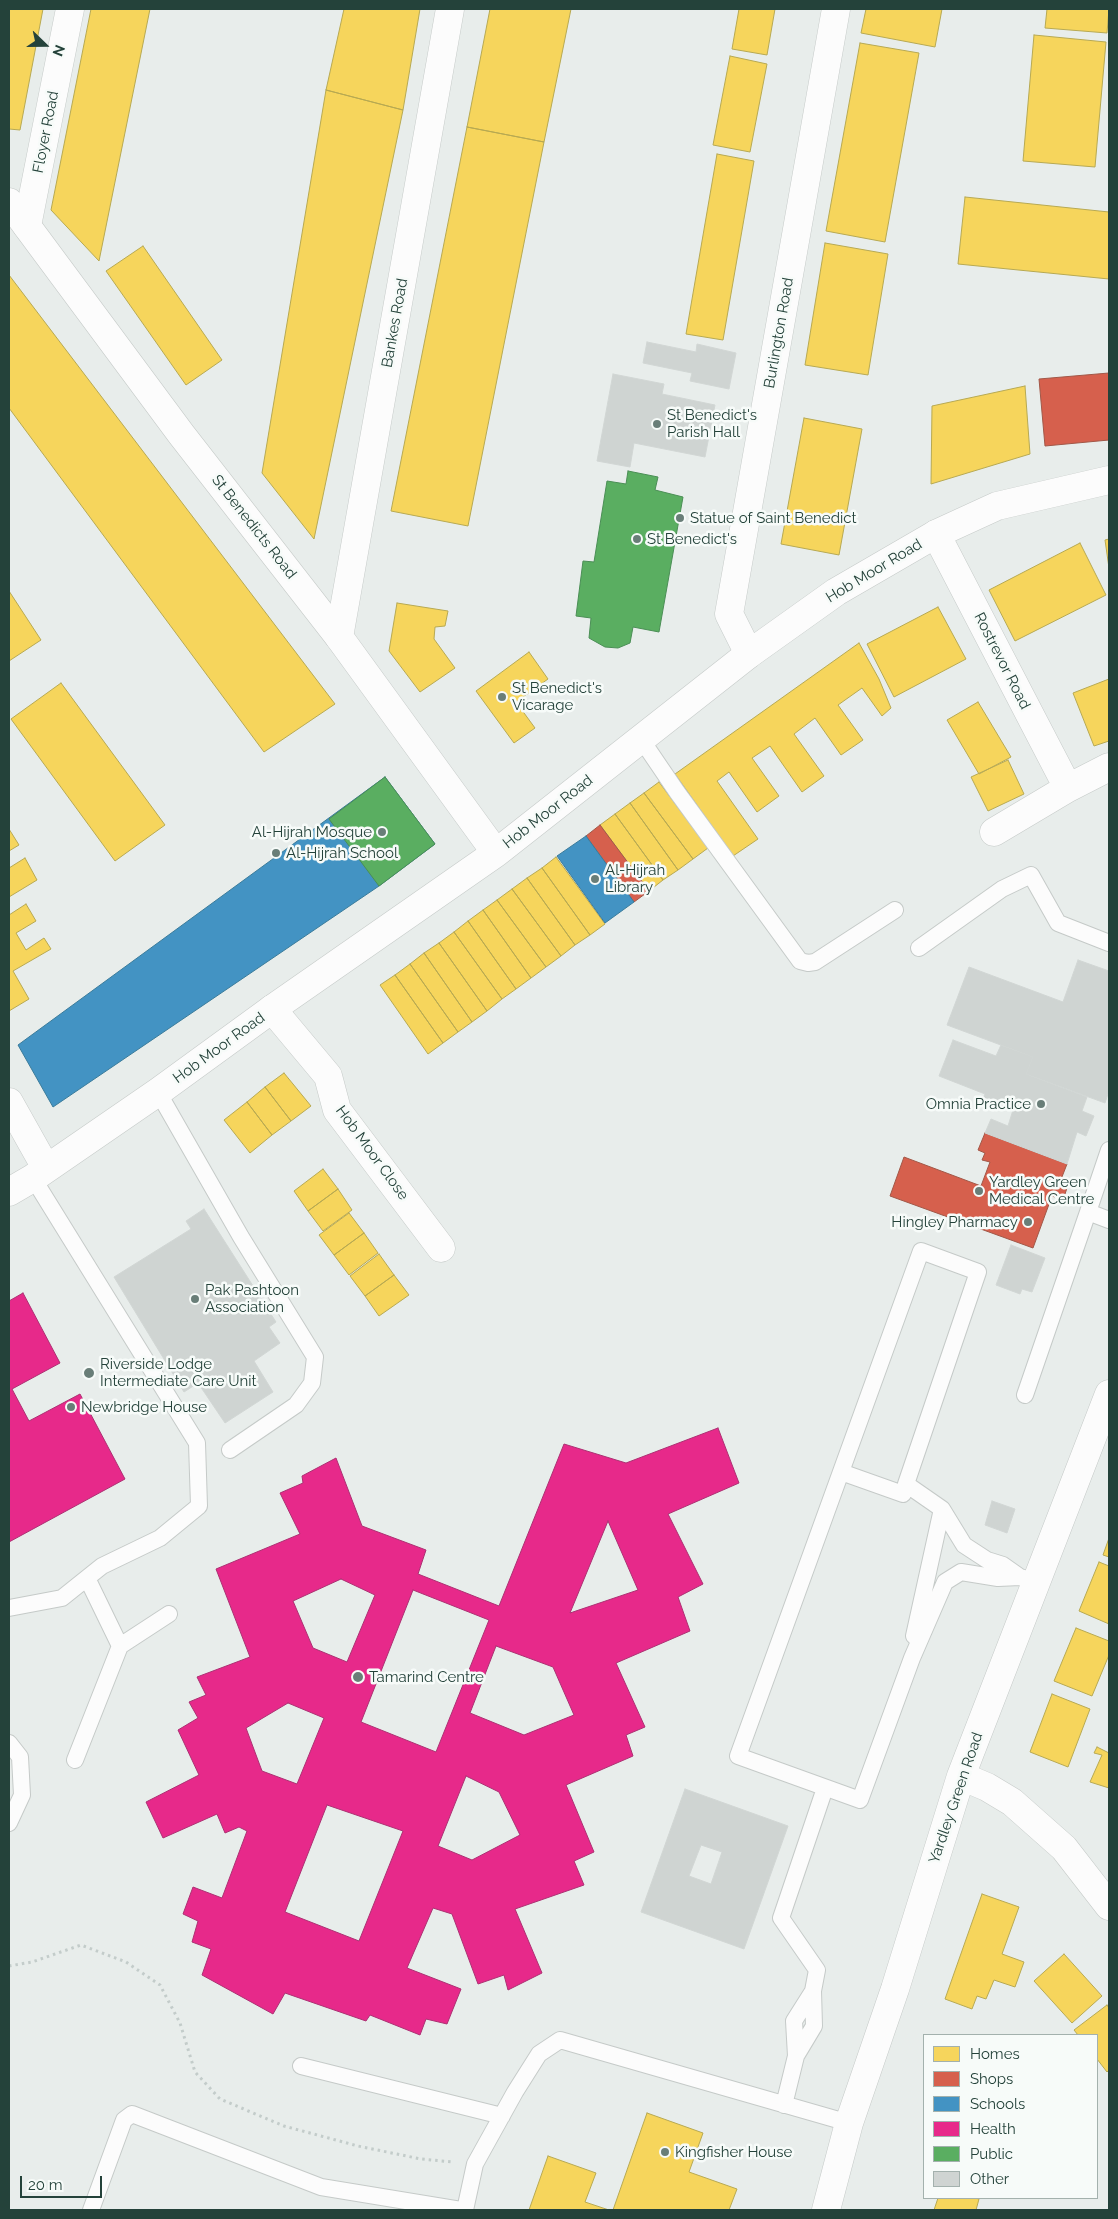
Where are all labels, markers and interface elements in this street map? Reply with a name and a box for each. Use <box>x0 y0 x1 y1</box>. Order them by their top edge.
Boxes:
north arrow <box>20 20 70 70</box>
text: N <box>49 43 68 59</box>
street label: Floyer Road <box>29 89 63 175</box>
street label: Burlington Road <box>760 276 798 390</box>
street label: Bankes Road <box>378 277 412 369</box>
place label: St Benedict's Parish Hall <box>667 406 757 441</box>
marker: St Benedict's Parish Hall <box>651 418 663 430</box>
street label: St Benedicts Road <box>208 471 300 583</box>
place label: Statue of Saint Benedict <box>690 509 857 527</box>
marker: Statue of Saint Benedict <box>674 512 686 524</box>
place label: St Benedict's <box>647 530 737 548</box>
marker: St Benedict's <box>631 533 643 545</box>
street label: Hob Moor Road <box>823 535 925 607</box>
street label: Rostrevor Road <box>970 610 1034 712</box>
place label: St Benedict's Vicarage <box>512 679 602 714</box>
marker: St Benedict's Vicarage <box>496 691 508 703</box>
street label: Hob Moor Road <box>500 771 596 853</box>
place label: Al-Hijrah Mosque <box>252 823 372 841</box>
marker: Al-Hijrah Mosque <box>376 826 388 838</box>
place label: Al-Hijrah School <box>286 844 398 862</box>
marker: Al-Hijrah School <box>270 847 282 859</box>
place label: Al-Hijrah Library <box>605 861 665 896</box>
marker: Al-Hijrah Library <box>589 873 601 885</box>
street label: Hob Moor Road <box>170 1009 268 1087</box>
place label: Omnia Practice <box>926 1095 1031 1113</box>
marker: Omnia Practice <box>1035 1098 1047 1110</box>
street label: Hob Moor Close <box>332 1102 412 1204</box>
place label: Yardley Green Medical Centre <box>989 1173 1094 1208</box>
marker: Yardley Green Medical Centre <box>973 1185 985 1197</box>
place label: Hingley Pharmacy <box>891 1213 1018 1231</box>
marker: Hingley Pharmacy <box>1022 1216 1034 1228</box>
place label: Pak Pashtoon Association <box>205 1281 299 1316</box>
marker: Pak Pashtoon Association <box>189 1293 201 1305</box>
place label: Riverside Lodge Intermediate Care Unit <box>100 1355 257 1390</box>
marker: Riverside Lodge Intermediate Care Unit <box>82 1366 96 1380</box>
place label: Newbridge House <box>81 1398 207 1416</box>
marker: Newbridge House <box>65 1401 77 1413</box>
place label: Tamarind Centre <box>369 1668 484 1686</box>
marker: Tamarind Centre <box>351 1670 365 1684</box>
street label: Yardley Green Road <box>925 1730 987 1866</box>
legend <box>923 2034 1098 2199</box>
text: Homes <box>970 2045 1020 2063</box>
text: Shops <box>970 2070 1013 2088</box>
text: Schools <box>970 2095 1025 2113</box>
text: Health <box>970 2120 1016 2138</box>
place label: Kingfisher House <box>675 2143 792 2161</box>
text: Public <box>970 2145 1013 2163</box>
marker: Kingfisher House <box>659 2146 671 2158</box>
scale bar <box>22 2166 105 2198</box>
text: Other <box>970 2170 1009 2188</box>
text: 20 m <box>28 2176 63 2194</box>

